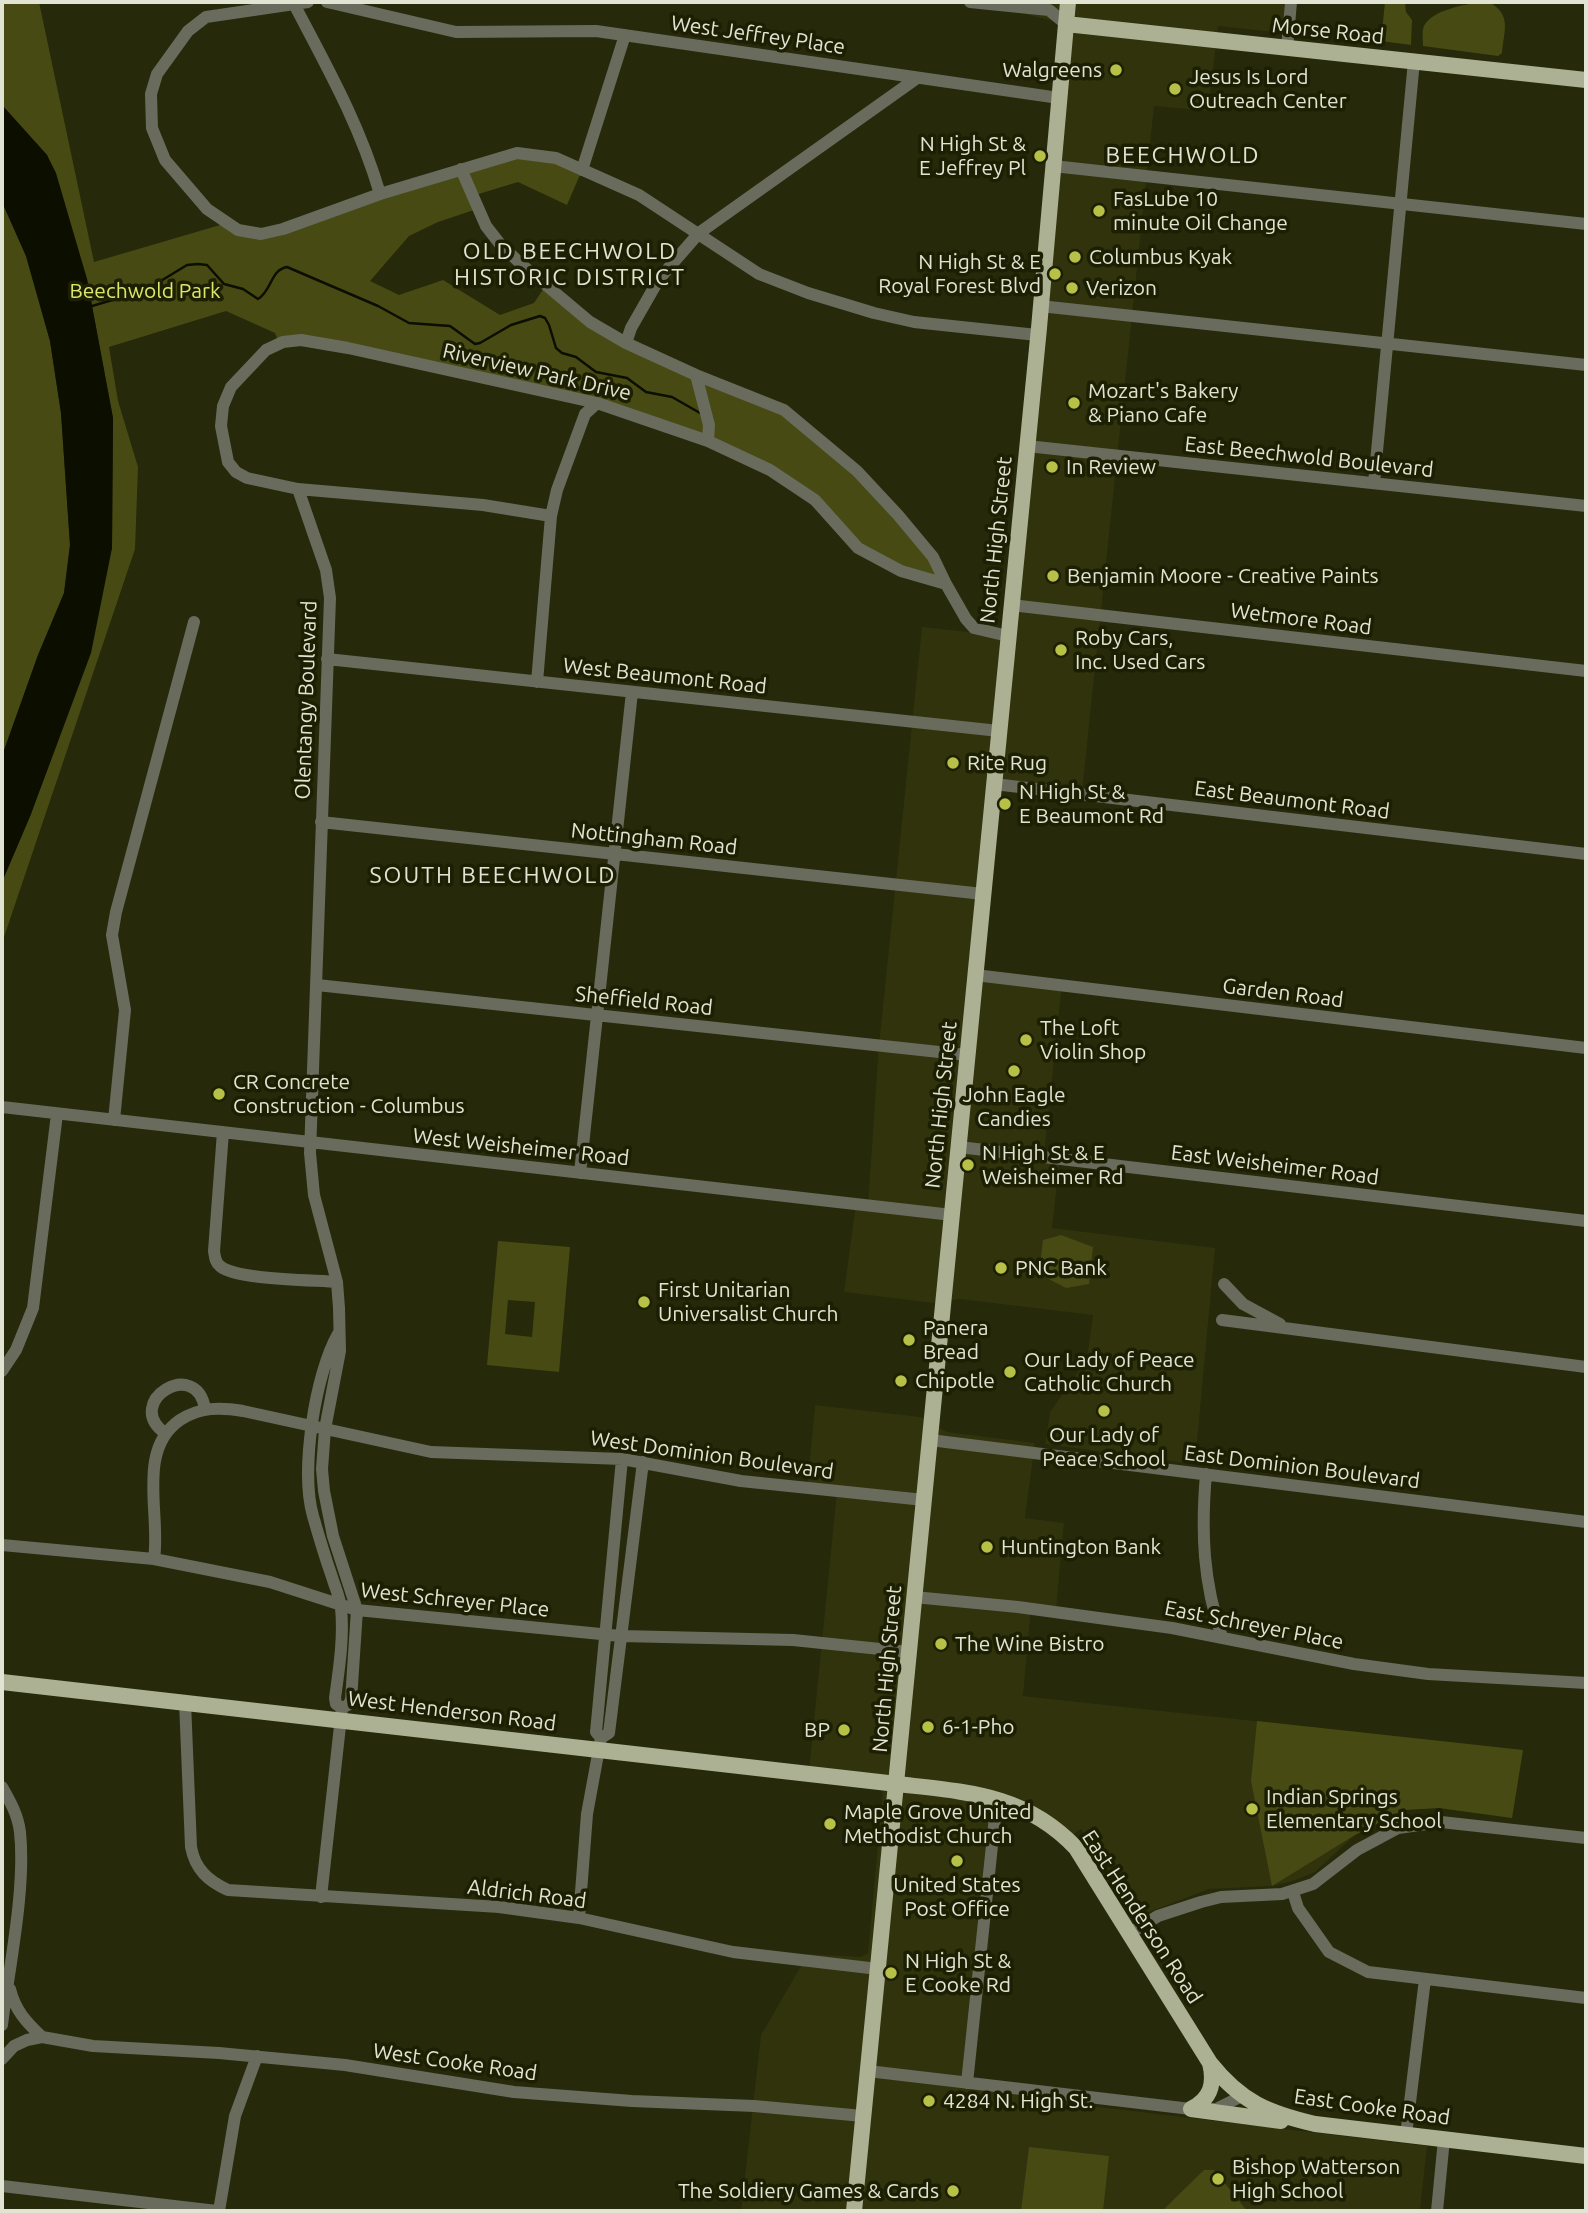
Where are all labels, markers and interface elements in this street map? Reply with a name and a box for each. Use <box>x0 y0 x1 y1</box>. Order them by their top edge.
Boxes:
street label: West Jeffrey Place <box>669 10 847 60</box>
street label: Morse Road <box>1271 13 1385 49</box>
place label: Walgreens <box>1002 57 1102 83</box>
marker: Walgreens <box>1108 62 1124 78</box>
place label: Jesus Is Lord Outreach Center <box>1189 64 1347 114</box>
marker: Jesus Is Lord Outreach Center <box>1167 81 1183 97</box>
place label: N High St & E Jeffrey Pl <box>919 131 1026 181</box>
district label: BEECHWOLD <box>1107 141 1259 169</box>
marker: N High St & E Jeffrey Pl <box>1032 148 1048 164</box>
place label: FasLube 10 minute Oil Change <box>1113 186 1288 236</box>
marker: FasLube 10 minute Oil Change <box>1091 203 1107 219</box>
district label: OLD BEECHWOLD HISTORIC DISTRICT <box>456 237 684 291</box>
place label: Columbus Kyak <box>1089 244 1232 270</box>
place label: N High St & E Royal Forest Blvd <box>878 249 1041 299</box>
marker: Columbus Kyak <box>1067 249 1083 265</box>
marker: N High St & E Royal Forest Blvd <box>1047 266 1063 282</box>
place label: Verizon <box>1086 275 1157 301</box>
park label: Beechwold Park <box>69 278 221 304</box>
marker: Verizon <box>1064 280 1080 296</box>
street label: Riverview Park Drive <box>440 338 634 406</box>
place label: Mozart's Bakery & Piano Cafe <box>1088 378 1238 428</box>
marker: Mozart's Bakery & Piano Cafe <box>1066 395 1082 411</box>
street label: East Beechwold Boulevard <box>1183 431 1435 483</box>
place label: In Review <box>1066 454 1156 480</box>
street label: North High Street <box>975 455 1017 625</box>
marker: In Review <box>1044 459 1060 475</box>
place label: Benjamin Moore - Creative Paints <box>1067 563 1379 589</box>
marker: Benjamin Moore - Creative Paints <box>1045 568 1061 584</box>
street label: Wetmore Road <box>1229 598 1373 640</box>
street label: Olentangy Boulevard <box>290 600 322 800</box>
place label: Roby Cars, Inc. Used Cars <box>1075 625 1205 675</box>
marker: Roby Cars, Inc. Used Cars <box>1053 642 1069 658</box>
street label: West Beaumont Road <box>562 653 768 699</box>
place label: Rite Rug <box>967 750 1047 776</box>
marker: Rite Rug <box>945 755 961 771</box>
street label: East Beaumont Road <box>1193 776 1391 824</box>
place label: N High St & E Beaumont Rd <box>1019 779 1164 829</box>
marker: N High St & E Beaumont Rd <box>997 796 1013 812</box>
street label: Nottingham Road <box>570 818 738 860</box>
district label: SOUTH BEECHWOLD <box>371 861 615 889</box>
street label: Garden Road <box>1221 973 1345 1013</box>
street label: Sheffield Road <box>574 981 714 1021</box>
place label: The Loft Violin Shop <box>1040 1015 1146 1065</box>
street label: North High Street <box>920 1020 962 1190</box>
marker: The Loft Violin Shop <box>1018 1032 1034 1048</box>
marker: John Eagle Candies <box>1006 1063 1022 1079</box>
place label: CR Concrete Construction - Columbus <box>233 1069 465 1119</box>
place label: John Eagle Candies <box>962 1082 1066 1132</box>
marker: CR Concrete Construction - Columbus <box>211 1086 227 1102</box>
street label: West Weisheimer Road <box>412 1123 630 1171</box>
place label: N High St & E Weisheimer Rd <box>982 1140 1123 1190</box>
street label: East Weisheimer Road <box>1170 1140 1380 1190</box>
marker: N High St & E Weisheimer Rd <box>960 1157 976 1173</box>
place label: PNC Bank <box>1015 1255 1107 1281</box>
marker: PNC Bank <box>993 1260 1009 1276</box>
place label: First Unitarian Universalist Church <box>658 1277 838 1327</box>
marker: First Unitarian Universalist Church <box>636 1294 652 1310</box>
place label: Panera Bread <box>923 1315 988 1365</box>
marker: Panera Bread <box>901 1332 917 1348</box>
place label: Our Lady of Peace Catholic Church <box>1024 1347 1195 1397</box>
marker: Our Lady of Peace Catholic Church <box>1002 1364 1018 1380</box>
place label: Chipotle <box>915 1368 995 1394</box>
marker: Chipotle <box>893 1373 909 1389</box>
marker: Our Lady of Peace School <box>1096 1403 1112 1419</box>
place label: Our Lady of Peace School <box>1042 1422 1166 1472</box>
street label: West Dominion Boulevard <box>589 1425 835 1485</box>
street label: East Dominion Boulevard <box>1183 1440 1421 1494</box>
place label: Huntington Bank <box>1001 1534 1161 1560</box>
marker: Huntington Bank <box>979 1539 995 1555</box>
street label: West Schreyer Place <box>359 1578 551 1622</box>
street label: North High Street <box>867 1584 907 1754</box>
street label: East Schreyer Place <box>1162 1595 1346 1655</box>
place label: The Wine Bistro <box>955 1631 1104 1657</box>
marker: The Wine Bistro <box>933 1636 949 1652</box>
street label: West Henderson Road <box>346 1686 558 1736</box>
place label: 6-1-Pho <box>942 1714 1015 1740</box>
place label: BP <box>804 1717 830 1743</box>
marker: 6-1-Pho <box>920 1719 936 1735</box>
marker: BP <box>836 1722 852 1738</box>
place label: Indian Springs Elementary School <box>1266 1784 1442 1834</box>
place label: Maple Grove United Methodist Church <box>844 1799 1031 1849</box>
marker: Indian Springs Elementary School <box>1244 1801 1260 1817</box>
marker: Maple Grove United Methodist Church <box>822 1816 838 1832</box>
street label: East Henderson Road <box>1077 1826 1207 2008</box>
marker: United States Post Office <box>949 1853 965 1869</box>
place label: United States Post Office <box>893 1872 1021 1922</box>
street label: Aldrich Road <box>466 1874 588 1914</box>
place label: N High St & E Cooke Rd <box>905 1948 1011 1998</box>
marker: N High St & E Cooke Rd <box>883 1965 899 1981</box>
street label: West Cooke Road <box>371 2038 539 2086</box>
street label: East Cooke Road <box>1292 2084 1452 2130</box>
place label: 4284 N. High St. <box>943 2088 1093 2114</box>
marker: 4284 N. High St. <box>921 2093 937 2109</box>
place label: Bishop Watterson High School <box>1232 2154 1400 2204</box>
marker: Bishop Watterson High School <box>1210 2171 1226 2187</box>
place label: The Soldiery Games & Cards <box>678 2178 939 2204</box>
marker: The Soldiery Games & Cards <box>945 2183 961 2199</box>

